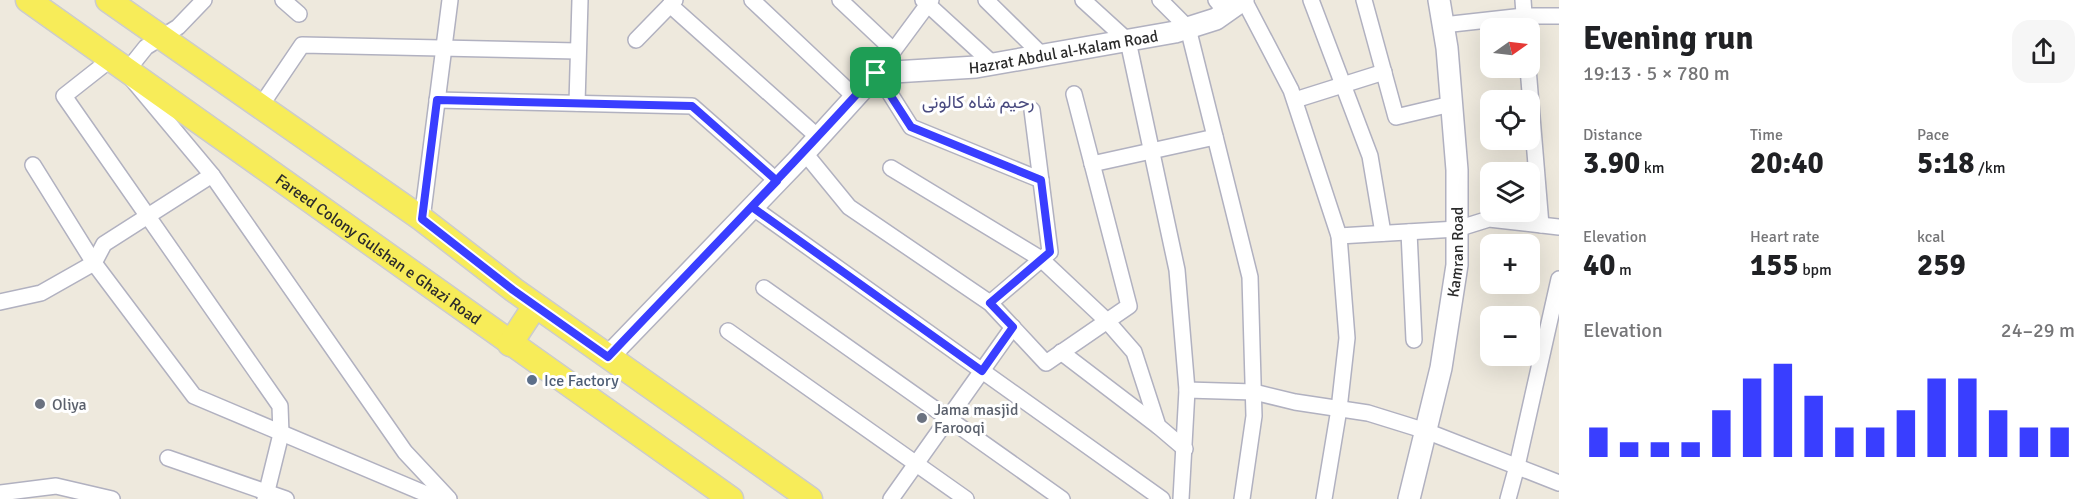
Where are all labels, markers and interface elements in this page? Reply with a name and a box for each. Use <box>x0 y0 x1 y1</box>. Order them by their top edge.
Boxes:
north arrow <box>1480 18 1540 78</box>
map controls <box>1480 18 1540 366</box>
text: Evening run <box>1583 18 1753 59</box>
button: share <box>2012 20 2075 83</box>
street label: Hazrat Abdul al-Kalam Road <box>968 26 1160 78</box>
pin <box>850 47 901 98</box>
icon: arrive <box>859 56 892 89</box>
text: 19:13 · 5 × 780 m <box>1583 61 1730 86</box>
button: locate <box>1480 90 1540 150</box>
district label: رحیم شاہ کالونی <box>922 91 1034 114</box>
text: Distance <box>1583 125 1643 145</box>
text: Time <box>1750 125 1783 145</box>
text: Pace <box>1917 125 1949 145</box>
text: 3.90 <box>1583 145 1640 182</box>
text: 20:40 <box>1750 145 1824 182</box>
text: 5:18 <box>1917 145 1974 182</box>
text: km <box>1640 158 1665 178</box>
text: /km <box>1974 158 2006 178</box>
button: layers <box>1480 162 1540 222</box>
street label: Fareed Colony Gulshan e Ghazi Road <box>271 170 485 330</box>
street label: Kamran Road <box>1443 207 1468 299</box>
text: Elevation <box>1583 227 1647 247</box>
text: Heart rate <box>1750 227 1819 247</box>
text: kcal <box>1917 227 1945 247</box>
button: + <box>1480 234 1540 294</box>
text: 40 <box>1583 247 1615 284</box>
text: 155 <box>1750 247 1799 284</box>
text: 259 <box>1917 247 1966 284</box>
text: m <box>1615 260 1632 280</box>
text: bpm <box>1799 260 1832 280</box>
button: − <box>1480 306 1540 366</box>
text: Elevation <box>1583 318 1663 343</box>
text: 24–29 m <box>2001 318 2075 343</box>
place label: Ice Factory <box>544 371 619 391</box>
marker: Ice Factory <box>525 373 539 387</box>
place label: Oliya <box>52 395 87 415</box>
marker: Oliya <box>33 397 47 411</box>
place label: Jama masjid Farooqi <box>934 400 1018 438</box>
marker: Jama masjid Farooqi <box>915 411 929 425</box>

